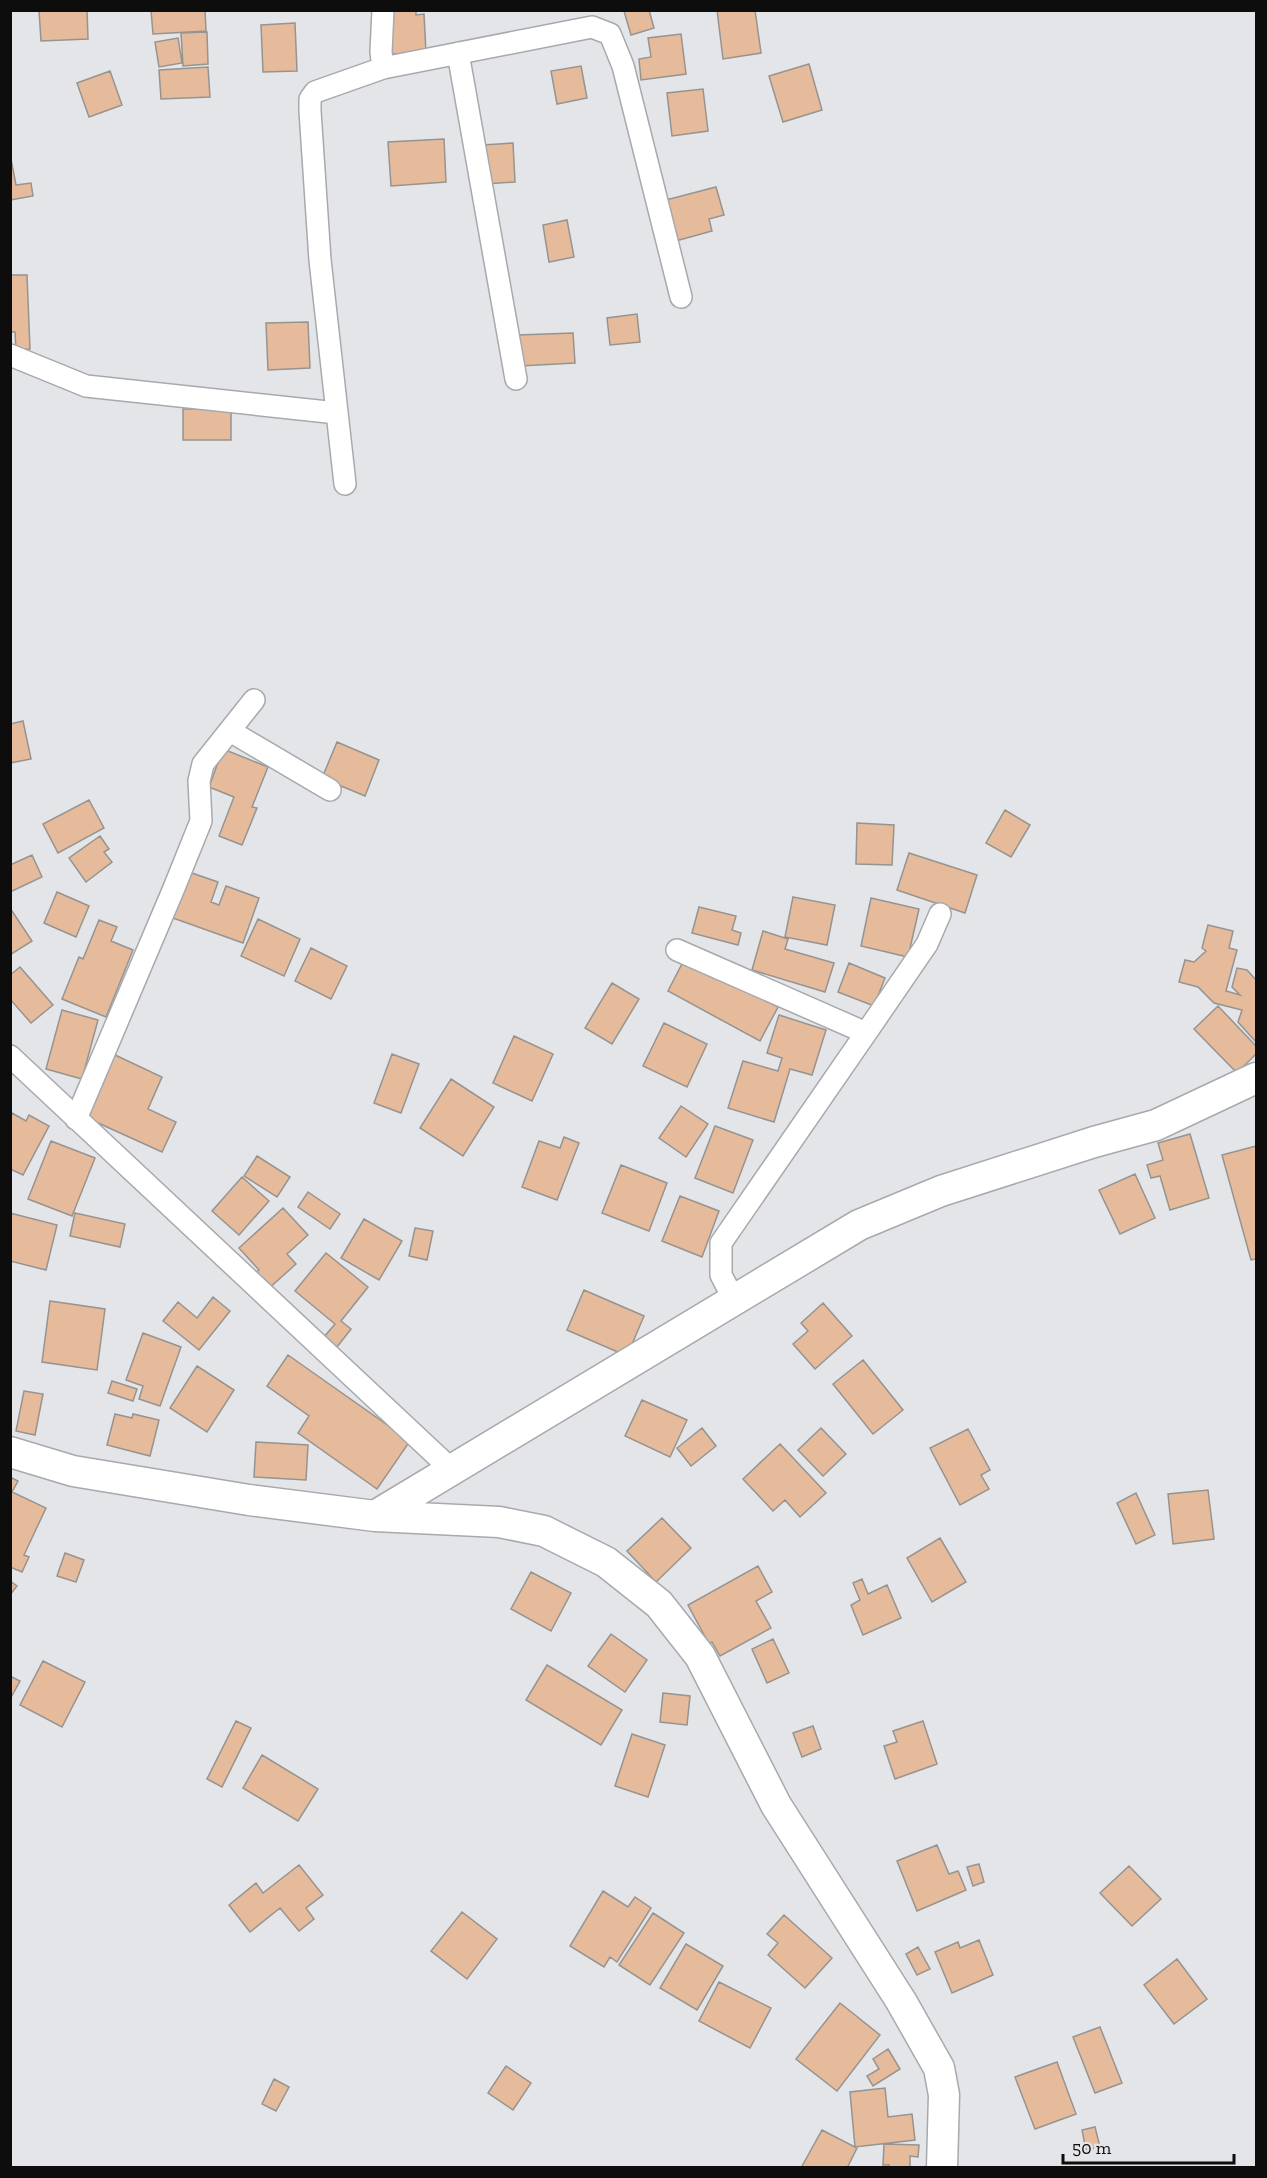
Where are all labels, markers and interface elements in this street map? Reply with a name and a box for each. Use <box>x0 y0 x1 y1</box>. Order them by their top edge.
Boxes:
scale bar <box>1063 2127 1234 2165</box>
text: 50 m <box>1072 2137 1112 2159</box>

